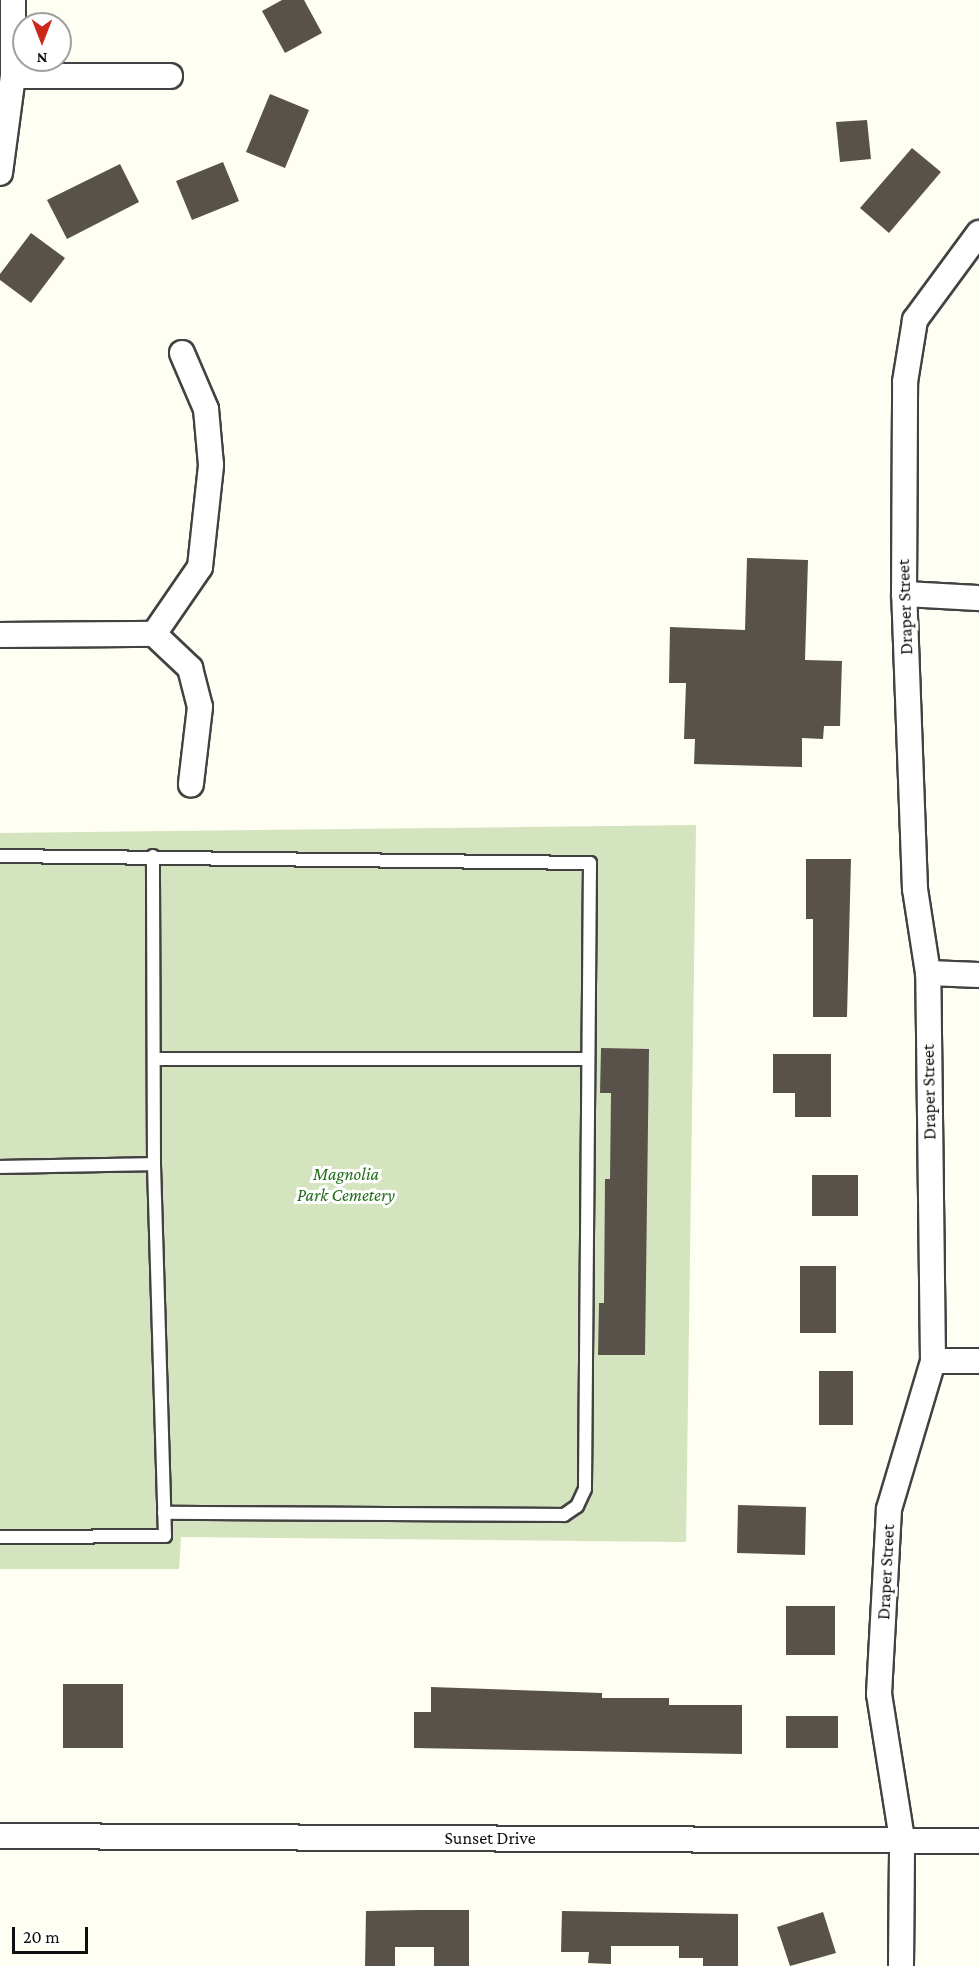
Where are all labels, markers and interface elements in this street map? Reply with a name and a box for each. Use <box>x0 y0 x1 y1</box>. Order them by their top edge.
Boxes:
north arrow <box>12 12 72 72</box>
text: N <box>37 50 47 67</box>
street label: Draper Street <box>893 559 917 655</box>
street label: Draper Street <box>917 1044 941 1140</box>
park label: Magnolia Park Cemetery <box>297 1164 395 1206</box>
street label: Draper Street <box>873 1524 899 1620</box>
street label: Sunset Drive <box>444 1827 536 1849</box>
scale bar <box>15 1915 92 1953</box>
text: 20 m <box>23 1927 60 1947</box>

